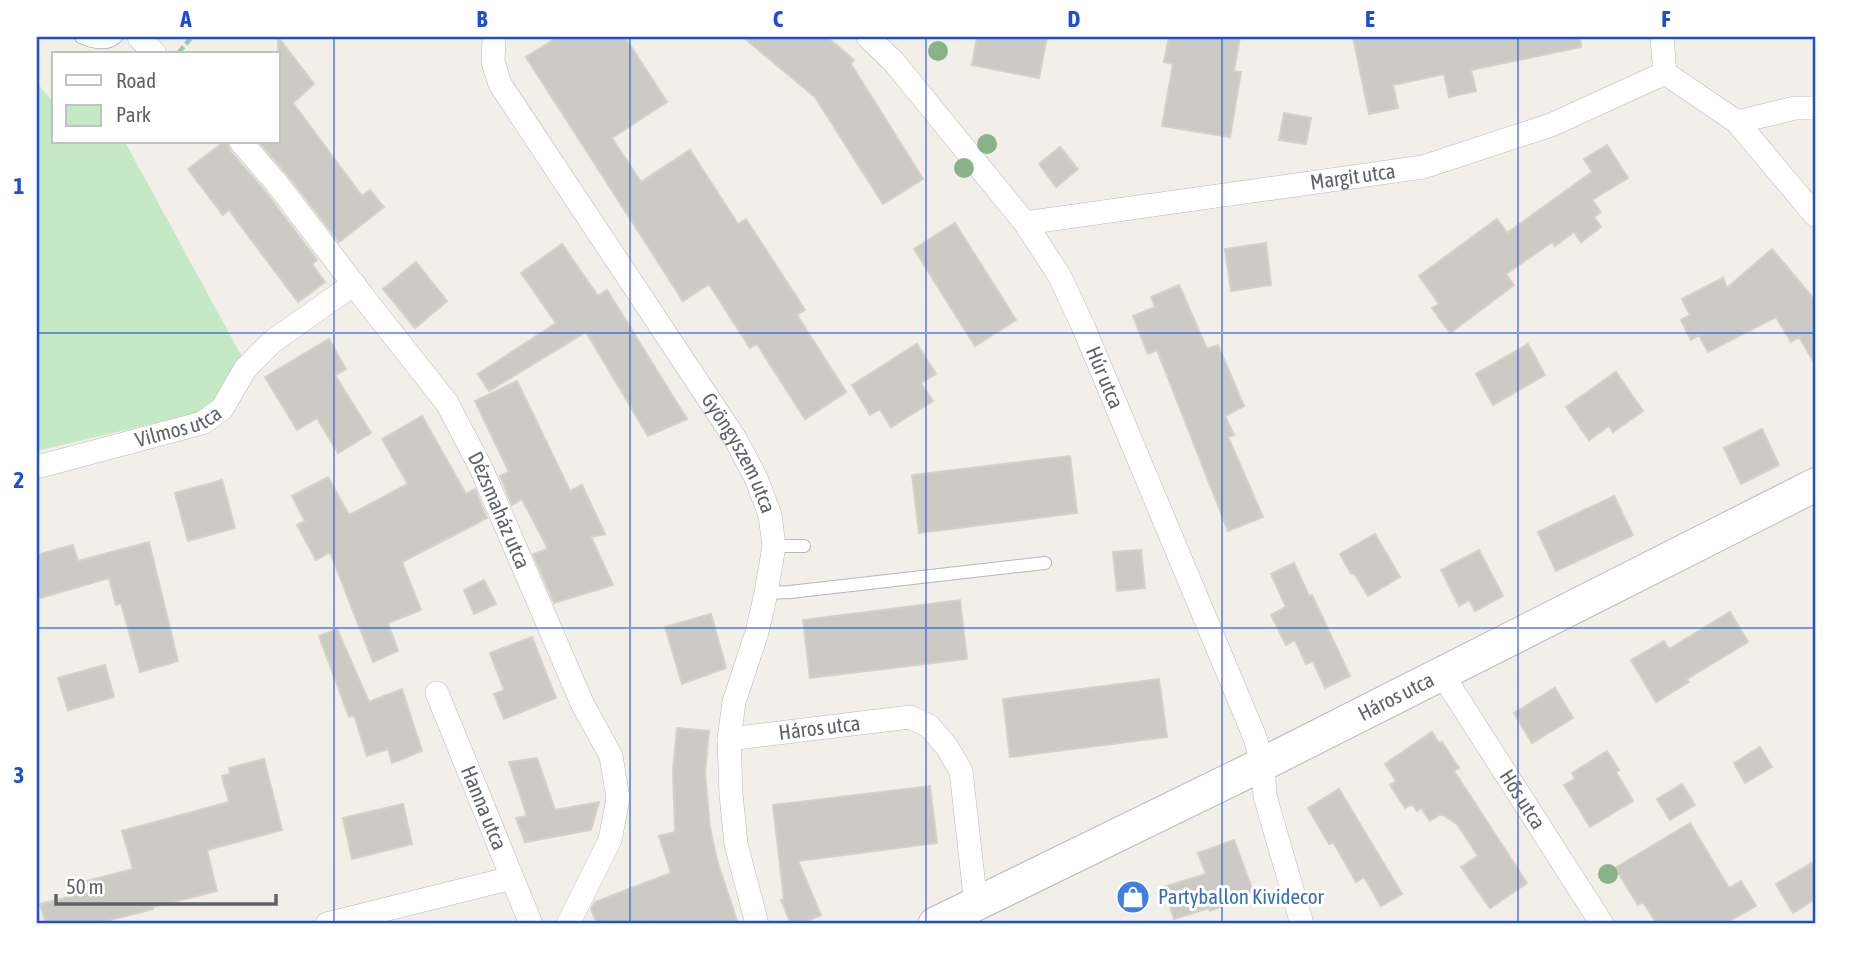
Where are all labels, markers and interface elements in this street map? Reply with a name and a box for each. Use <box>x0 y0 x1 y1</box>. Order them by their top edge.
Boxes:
text: A <box>179 6 192 32</box>
text: B <box>477 6 488 32</box>
text: C <box>773 6 784 32</box>
text: D <box>1068 6 1081 32</box>
text: E <box>1365 6 1375 32</box>
text: F <box>1661 6 1671 32</box>
legend <box>52 52 280 144</box>
text: Road <box>116 68 156 92</box>
text: Park <box>116 102 151 126</box>
street label: Margit utca <box>1308 158 1397 194</box>
text: 1 <box>14 173 25 199</box>
street label: Húr utca <box>1082 343 1129 412</box>
street label: Gyöngyszem utca <box>697 388 781 516</box>
street label: Vilmos utca <box>132 400 226 451</box>
street label: Dézsmaház utca <box>464 447 536 572</box>
text: 2 <box>14 467 24 493</box>
street label: Háros utca <box>1354 667 1438 725</box>
street label: Háros utca <box>777 710 861 744</box>
text: 3 <box>14 762 24 788</box>
street label: Hanna utca <box>457 762 512 853</box>
street label: Hős utca <box>1495 765 1551 833</box>
scale bar <box>56 863 276 907</box>
text: 50 m <box>66 874 104 898</box>
shop icon: Partyballon Kividecor <box>1114 878 1152 916</box>
place label: Partyballon Kividecor <box>1158 884 1325 908</box>

